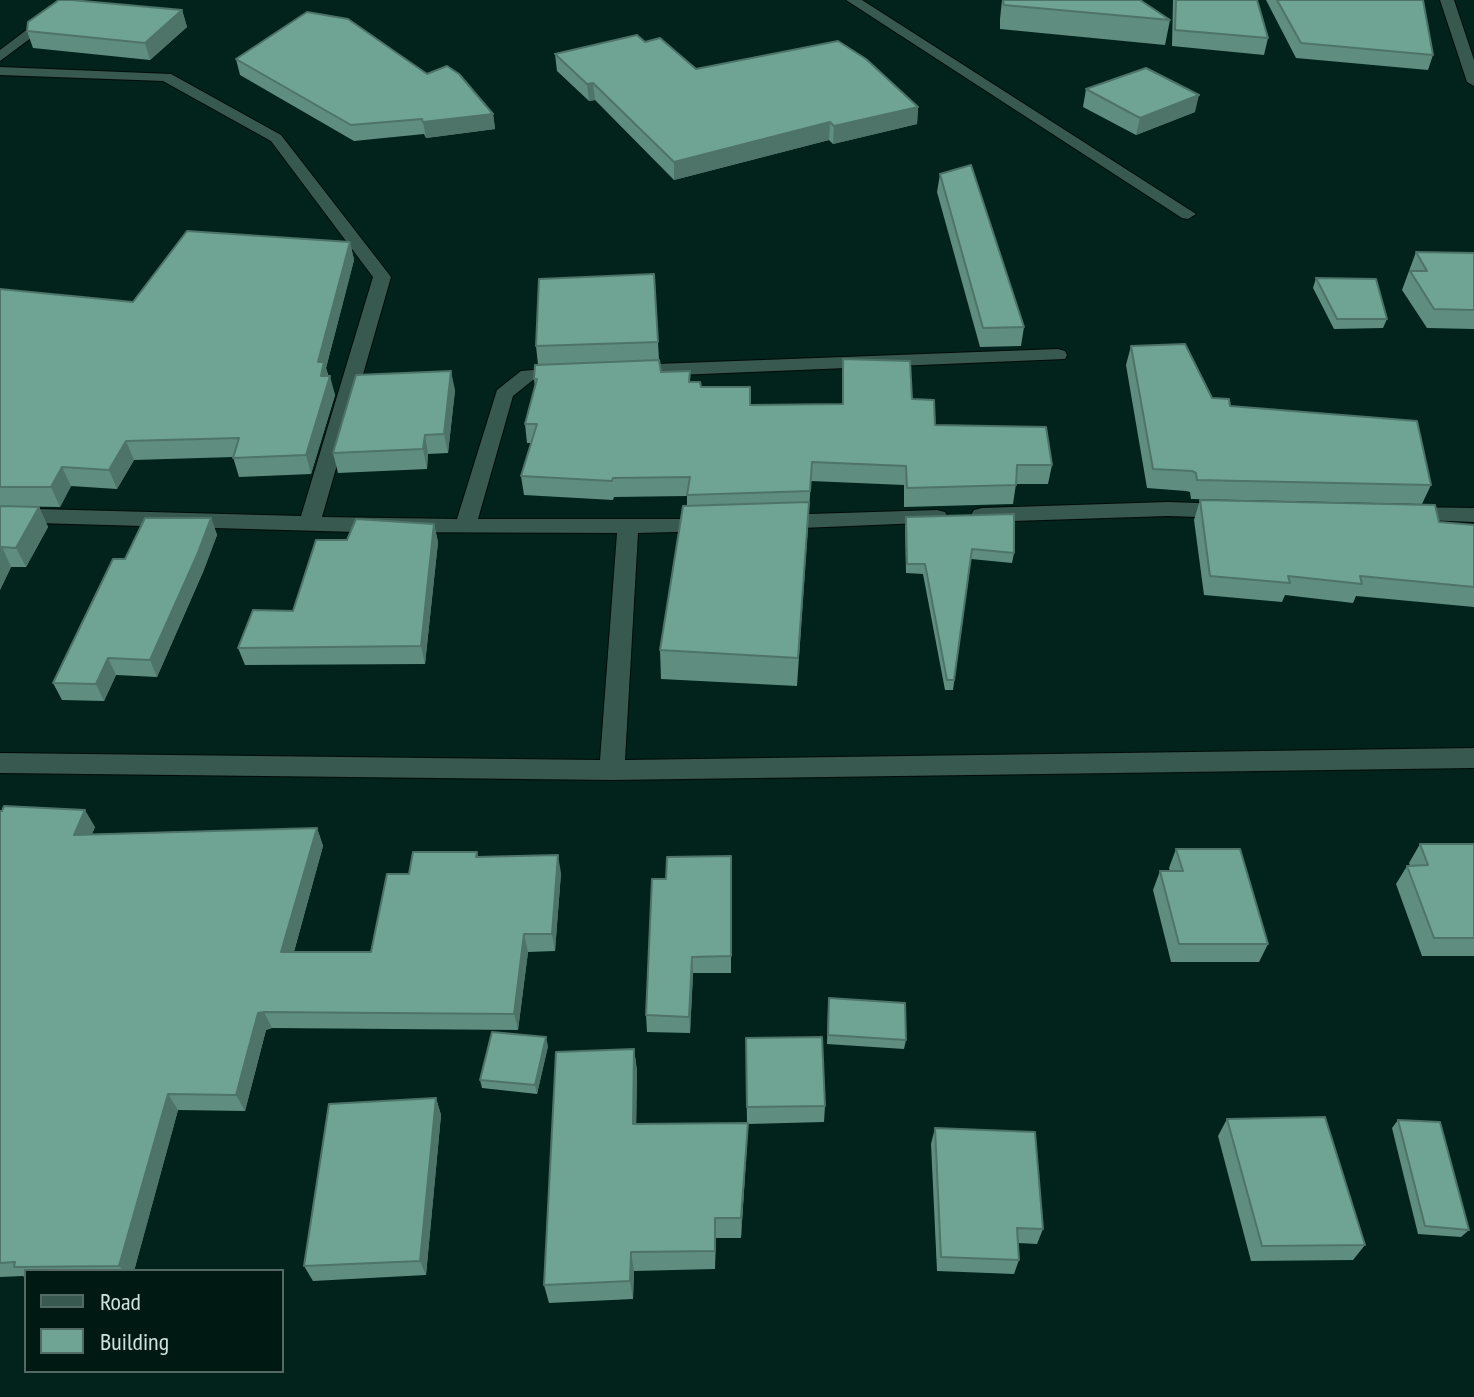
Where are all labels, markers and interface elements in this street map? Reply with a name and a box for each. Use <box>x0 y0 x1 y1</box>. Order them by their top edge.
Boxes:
legend <box>24 1269 284 1373</box>
text: Road <box>100 1286 141 1317</box>
text: Building <box>100 1326 169 1357</box>

